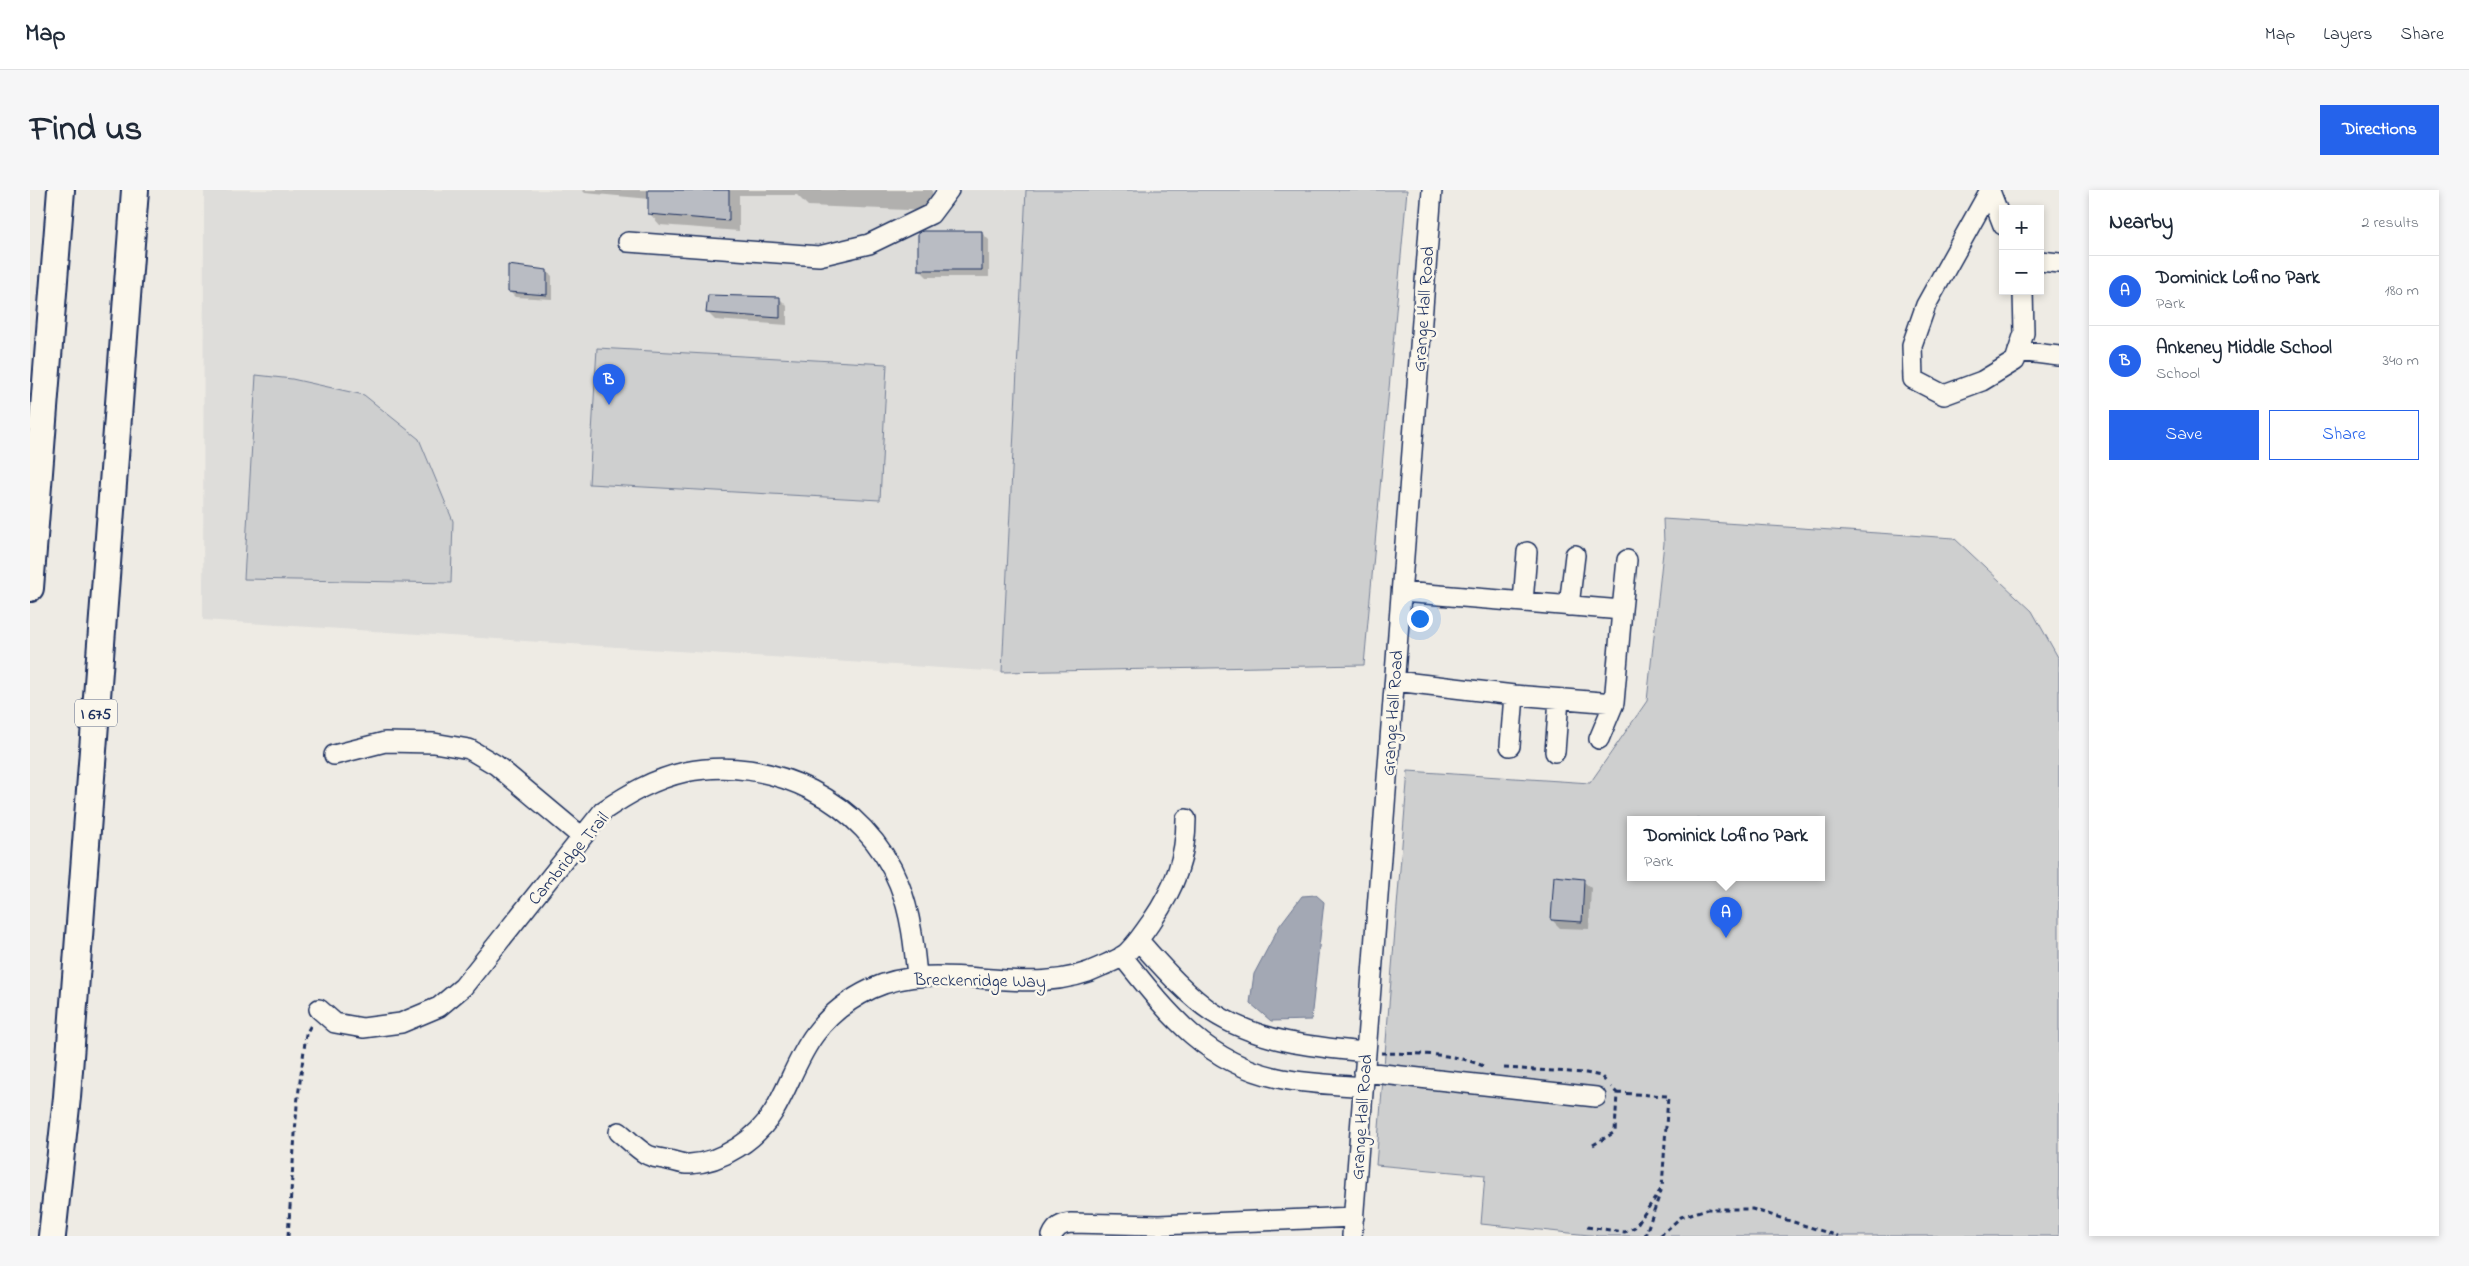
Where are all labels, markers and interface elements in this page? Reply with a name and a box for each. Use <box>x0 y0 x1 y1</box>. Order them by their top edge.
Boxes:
text: Map <box>25 17 66 52</box>
text: Map <box>2265 22 2295 48</box>
text: Layers <box>2323 22 2373 48</box>
text: Share <box>2401 22 2444 48</box>
text: Find us <box>30 105 142 156</box>
button: Directions <box>2320 105 2439 155</box>
map controls <box>1999 205 2044 295</box>
button: + <box>1999 205 2044 250</box>
text: Nearby <box>2109 208 2173 238</box>
text: 2 results <box>2361 211 2419 235</box>
street label: Grange Hall Road <box>1408 245 1443 373</box>
button: − <box>1999 250 2044 295</box>
text: Dominick Lofino Park <box>2156 265 2320 292</box>
text: A <box>2120 279 2130 303</box>
text: 180 m <box>2385 279 2419 303</box>
text: Park <box>2156 292 2185 316</box>
text: Ankeney Middle School <box>2156 335 2332 362</box>
text: B <box>2120 349 2130 373</box>
text: 340 m <box>2382 349 2419 373</box>
text: School <box>2156 362 2200 386</box>
pin: B <box>593 364 625 405</box>
button: Save <box>2109 410 2259 460</box>
button: Share <box>2269 410 2419 460</box>
your location <box>1407 606 1433 632</box>
street label: Grange Hall Road <box>1377 649 1412 777</box>
road number: I 675 <box>75 699 117 726</box>
street label: Cambridge Trail <box>523 807 617 912</box>
popup <box>1627 816 1825 881</box>
text: Dominick Lofino Park <box>1644 823 1808 850</box>
text: Park <box>1644 850 1673 874</box>
pin: A <box>1710 897 1742 938</box>
street label: Breckenridge Way <box>913 968 1046 997</box>
street label: Grange Hall Road <box>1346 1053 1381 1181</box>

